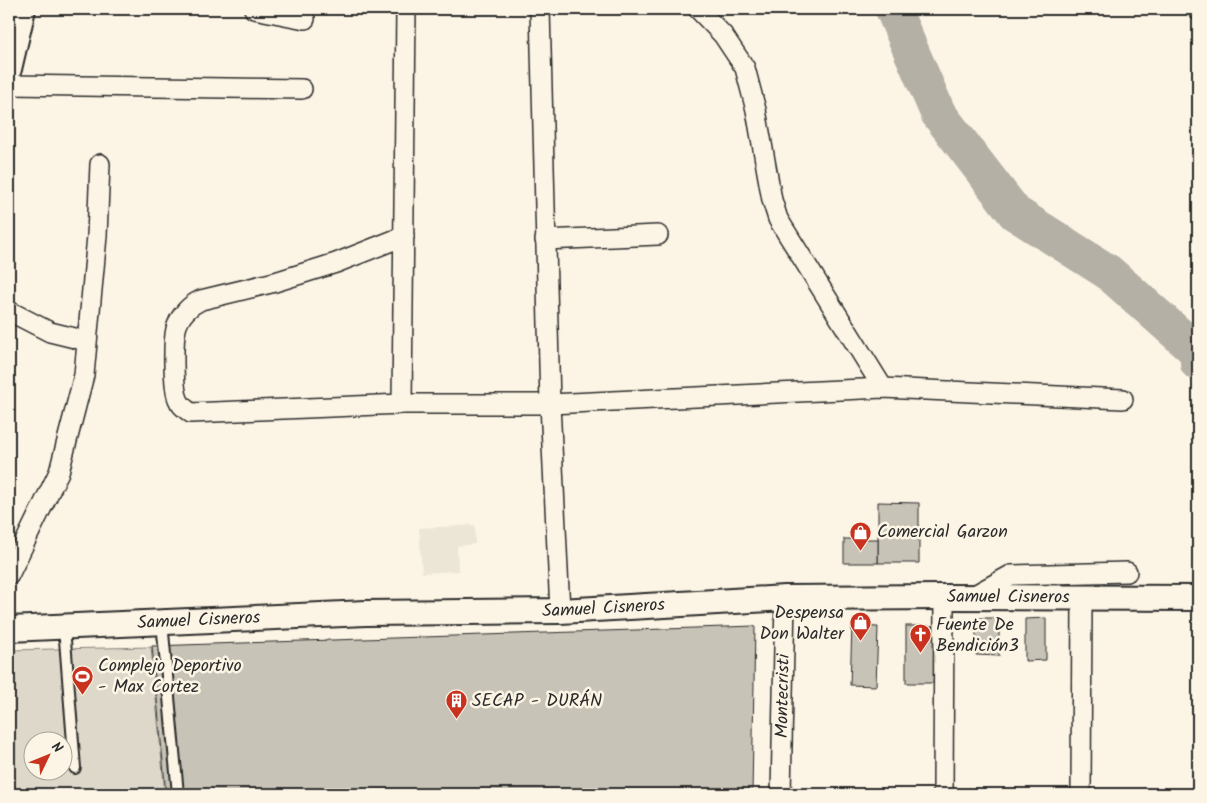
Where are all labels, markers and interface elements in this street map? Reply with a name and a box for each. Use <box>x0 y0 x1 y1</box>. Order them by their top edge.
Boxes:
place label: Comercial Garzon <box>877 518 1008 547</box>
shop icon: Comercial Garzon <box>849 520 873 551</box>
street label: Samuel Cisneros <box>947 583 1070 612</box>
street label: Samuel Cisneros <box>542 590 666 626</box>
place label: Despensa Don Walter <box>759 599 845 649</box>
street label: Samuel Cisneros <box>137 603 261 638</box>
shop icon: Despensa Don Walter <box>848 611 872 642</box>
place label: Fuente De Bendición3 <box>936 611 1019 661</box>
church icon: Fuente De Bendición3 <box>908 623 932 654</box>
place label: Complejo Deportivo - Max Cortez <box>98 652 242 702</box>
street label: Montecristi <box>768 653 798 738</box>
sports icon: Complejo Deportivo - Max Cortez <box>70 664 94 695</box>
place label: SECAP - DURÁN <box>472 687 602 716</box>
building icon: SECAP - DURÁN <box>444 689 468 720</box>
north arrow <box>22 730 72 780</box>
text: N <box>46 737 68 759</box>

